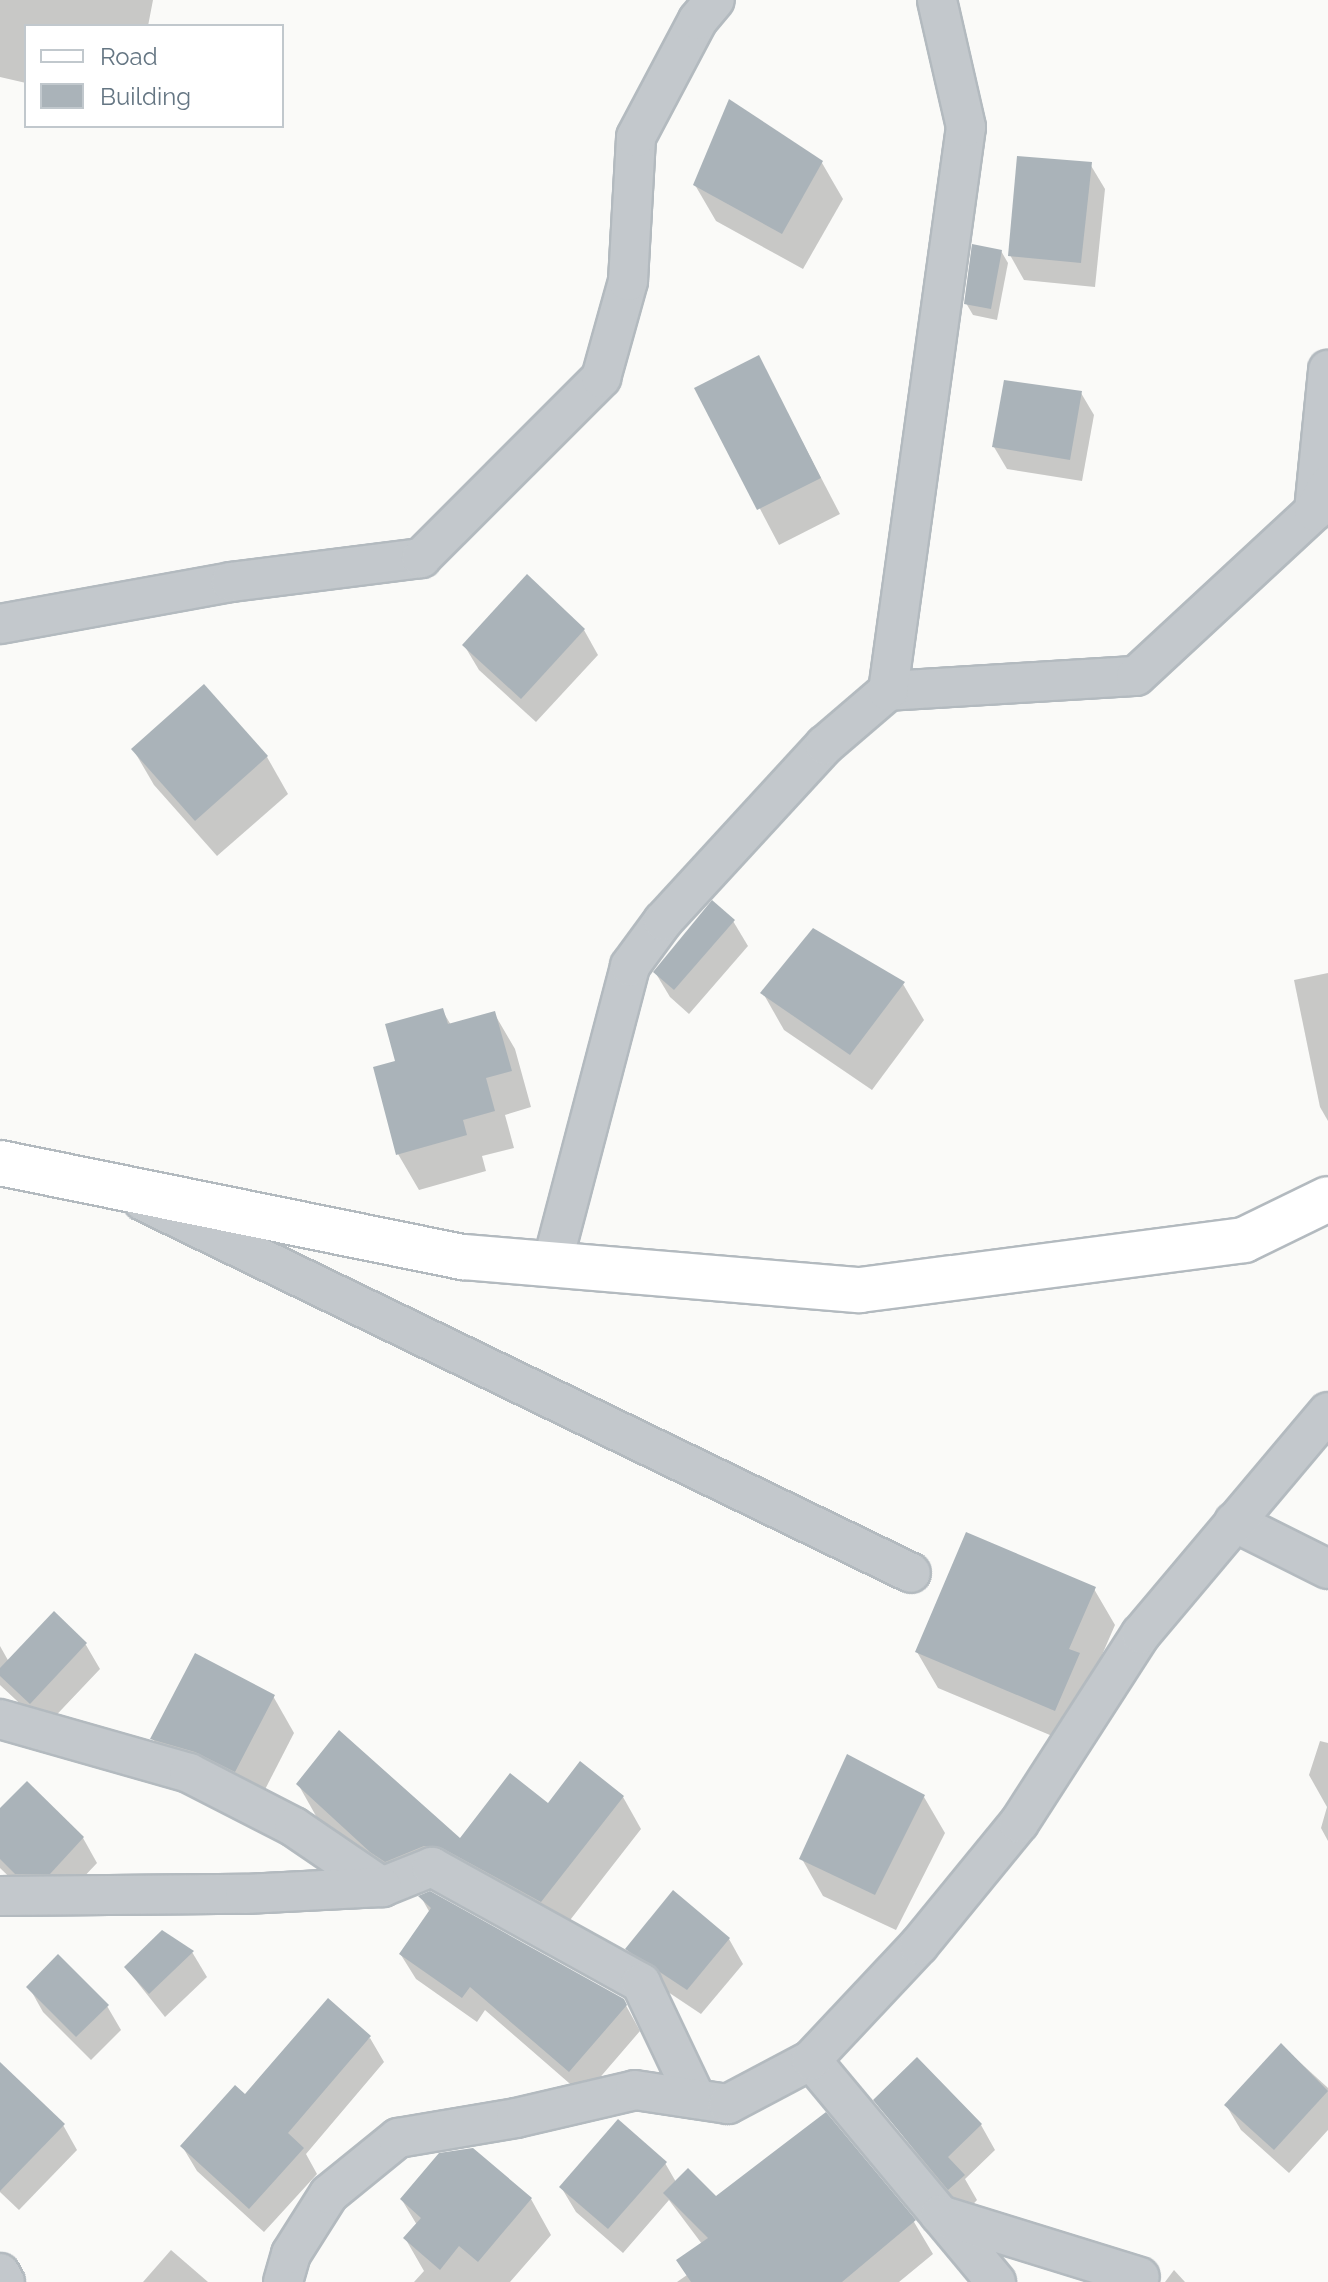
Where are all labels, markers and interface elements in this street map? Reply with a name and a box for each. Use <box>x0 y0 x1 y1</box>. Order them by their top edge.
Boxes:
legend <box>24 24 284 128</box>
text: Road <box>100 42 158 71</box>
text: Building <box>100 82 191 111</box>

